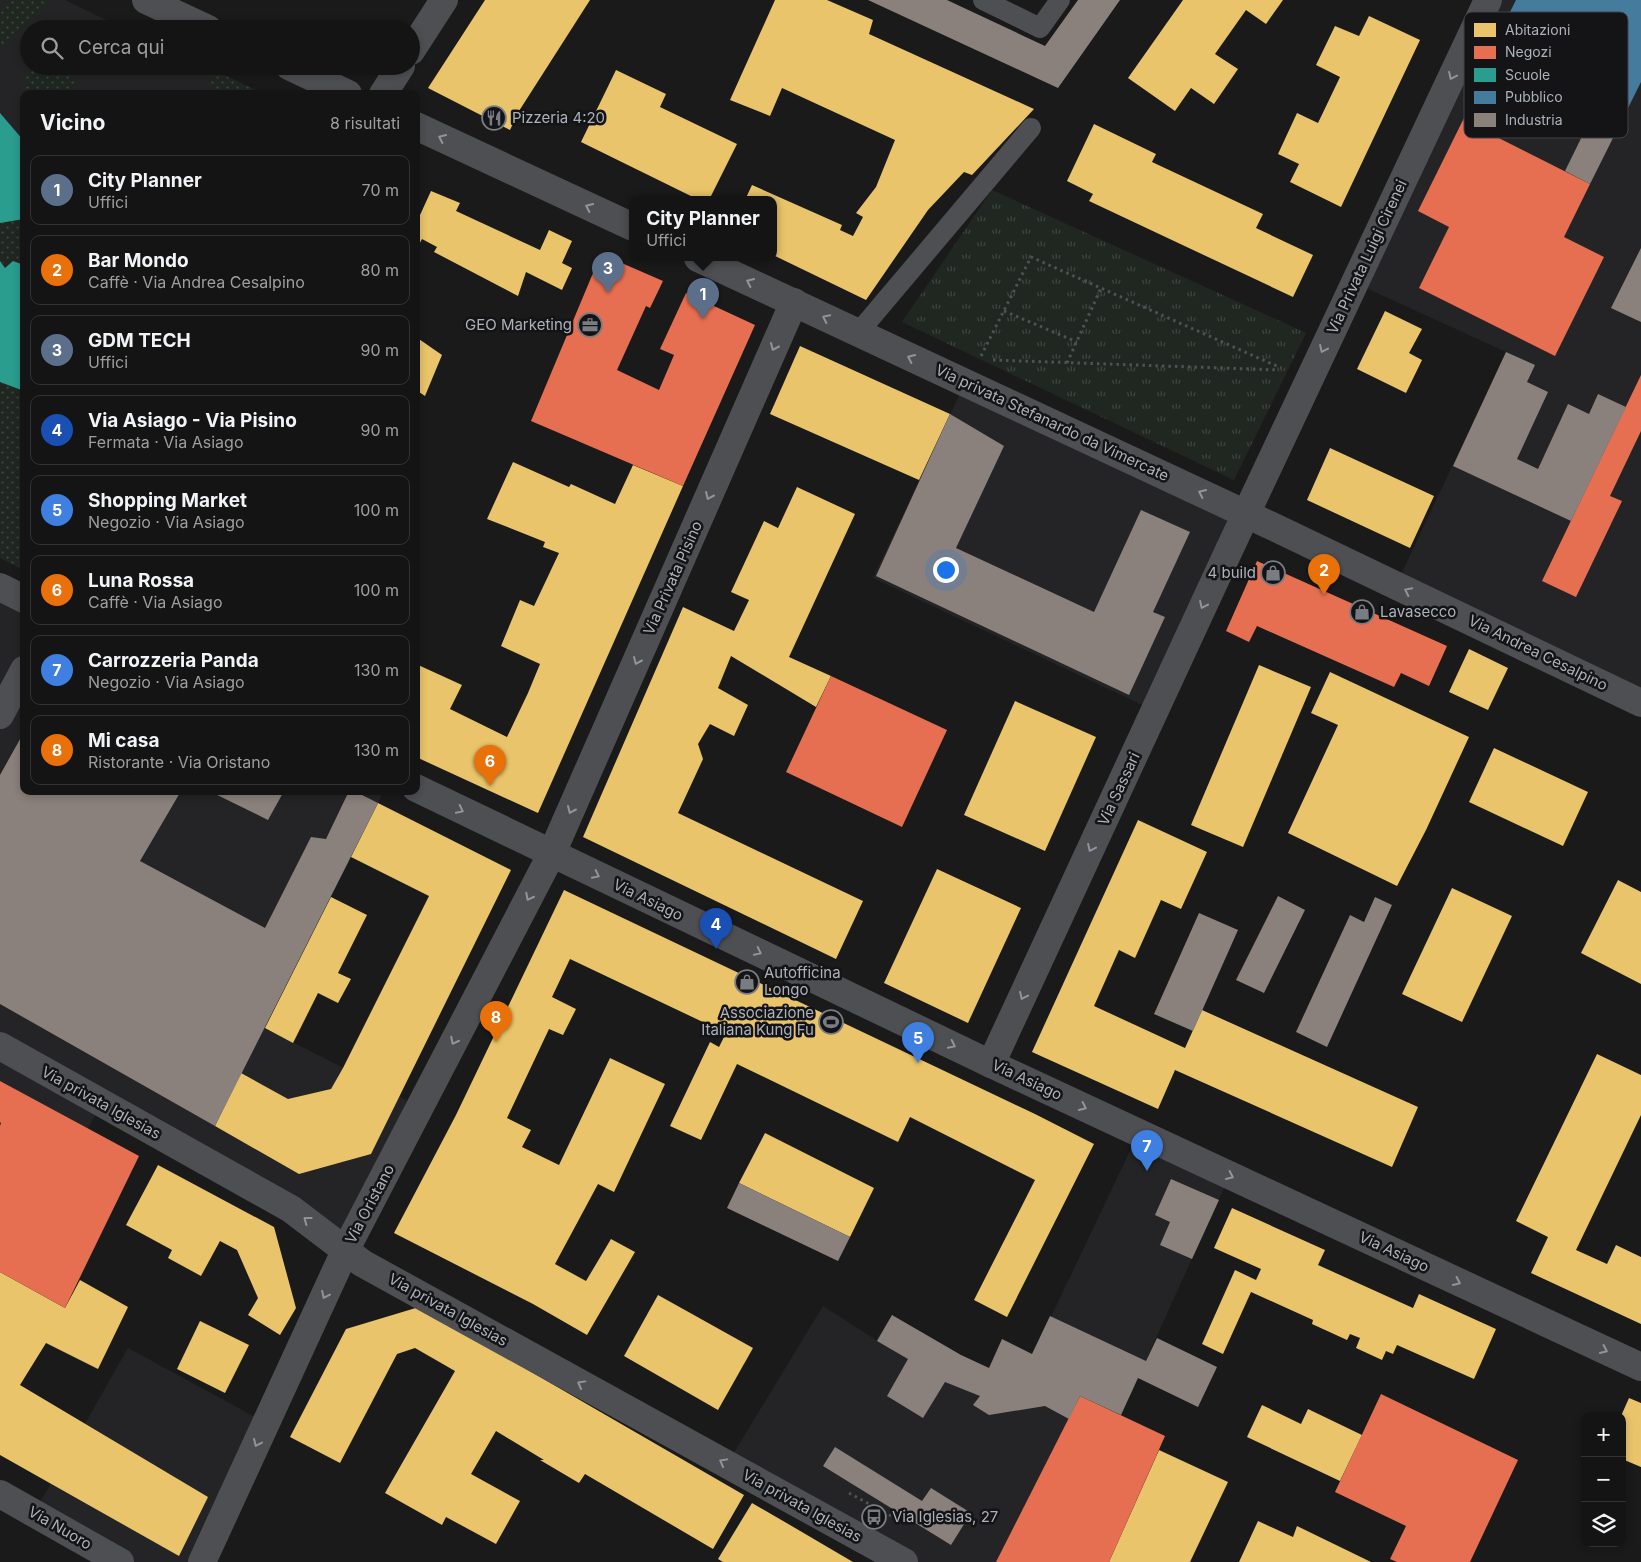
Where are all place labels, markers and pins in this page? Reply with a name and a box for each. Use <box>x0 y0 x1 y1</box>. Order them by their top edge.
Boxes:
restaurant icon: Pizzeria 4:20 <box>481 105 507 131</box>
place label: Pizzeria 4:20 <box>512 108 605 127</box>
pin: 3 <box>592 252 624 293</box>
pin: 1 <box>687 278 719 319</box>
office icon: GEO Marketing <box>577 312 603 338</box>
place label: GEO Marketing <box>465 315 572 334</box>
pin: 2 <box>1308 554 1340 595</box>
shop icon: 4 build <box>1260 560 1286 586</box>
place label: 4 build <box>1208 563 1256 582</box>
shop icon: Lavasecco <box>1349 599 1375 625</box>
place label: Lavasecco <box>1380 602 1456 621</box>
pin: 6 <box>474 745 506 786</box>
pin: 4 <box>700 908 732 949</box>
place label: Autofficina Longo <box>764 963 841 999</box>
shop icon: Autofficina Longo <box>734 969 760 995</box>
pin: 8 <box>480 1001 512 1042</box>
place label: Associazione Italiana Kung Fu <box>701 1003 814 1039</box>
sports icon: Associazione Italiana Kung Fu <box>818 1009 844 1035</box>
pin: 5 <box>902 1022 934 1063</box>
pin: 7 <box>1131 1130 1163 1171</box>
bus stop icon: Via Iglesias, 27 <box>861 1504 887 1530</box>
place label: Via Iglesias, 27 <box>892 1507 998 1526</box>

